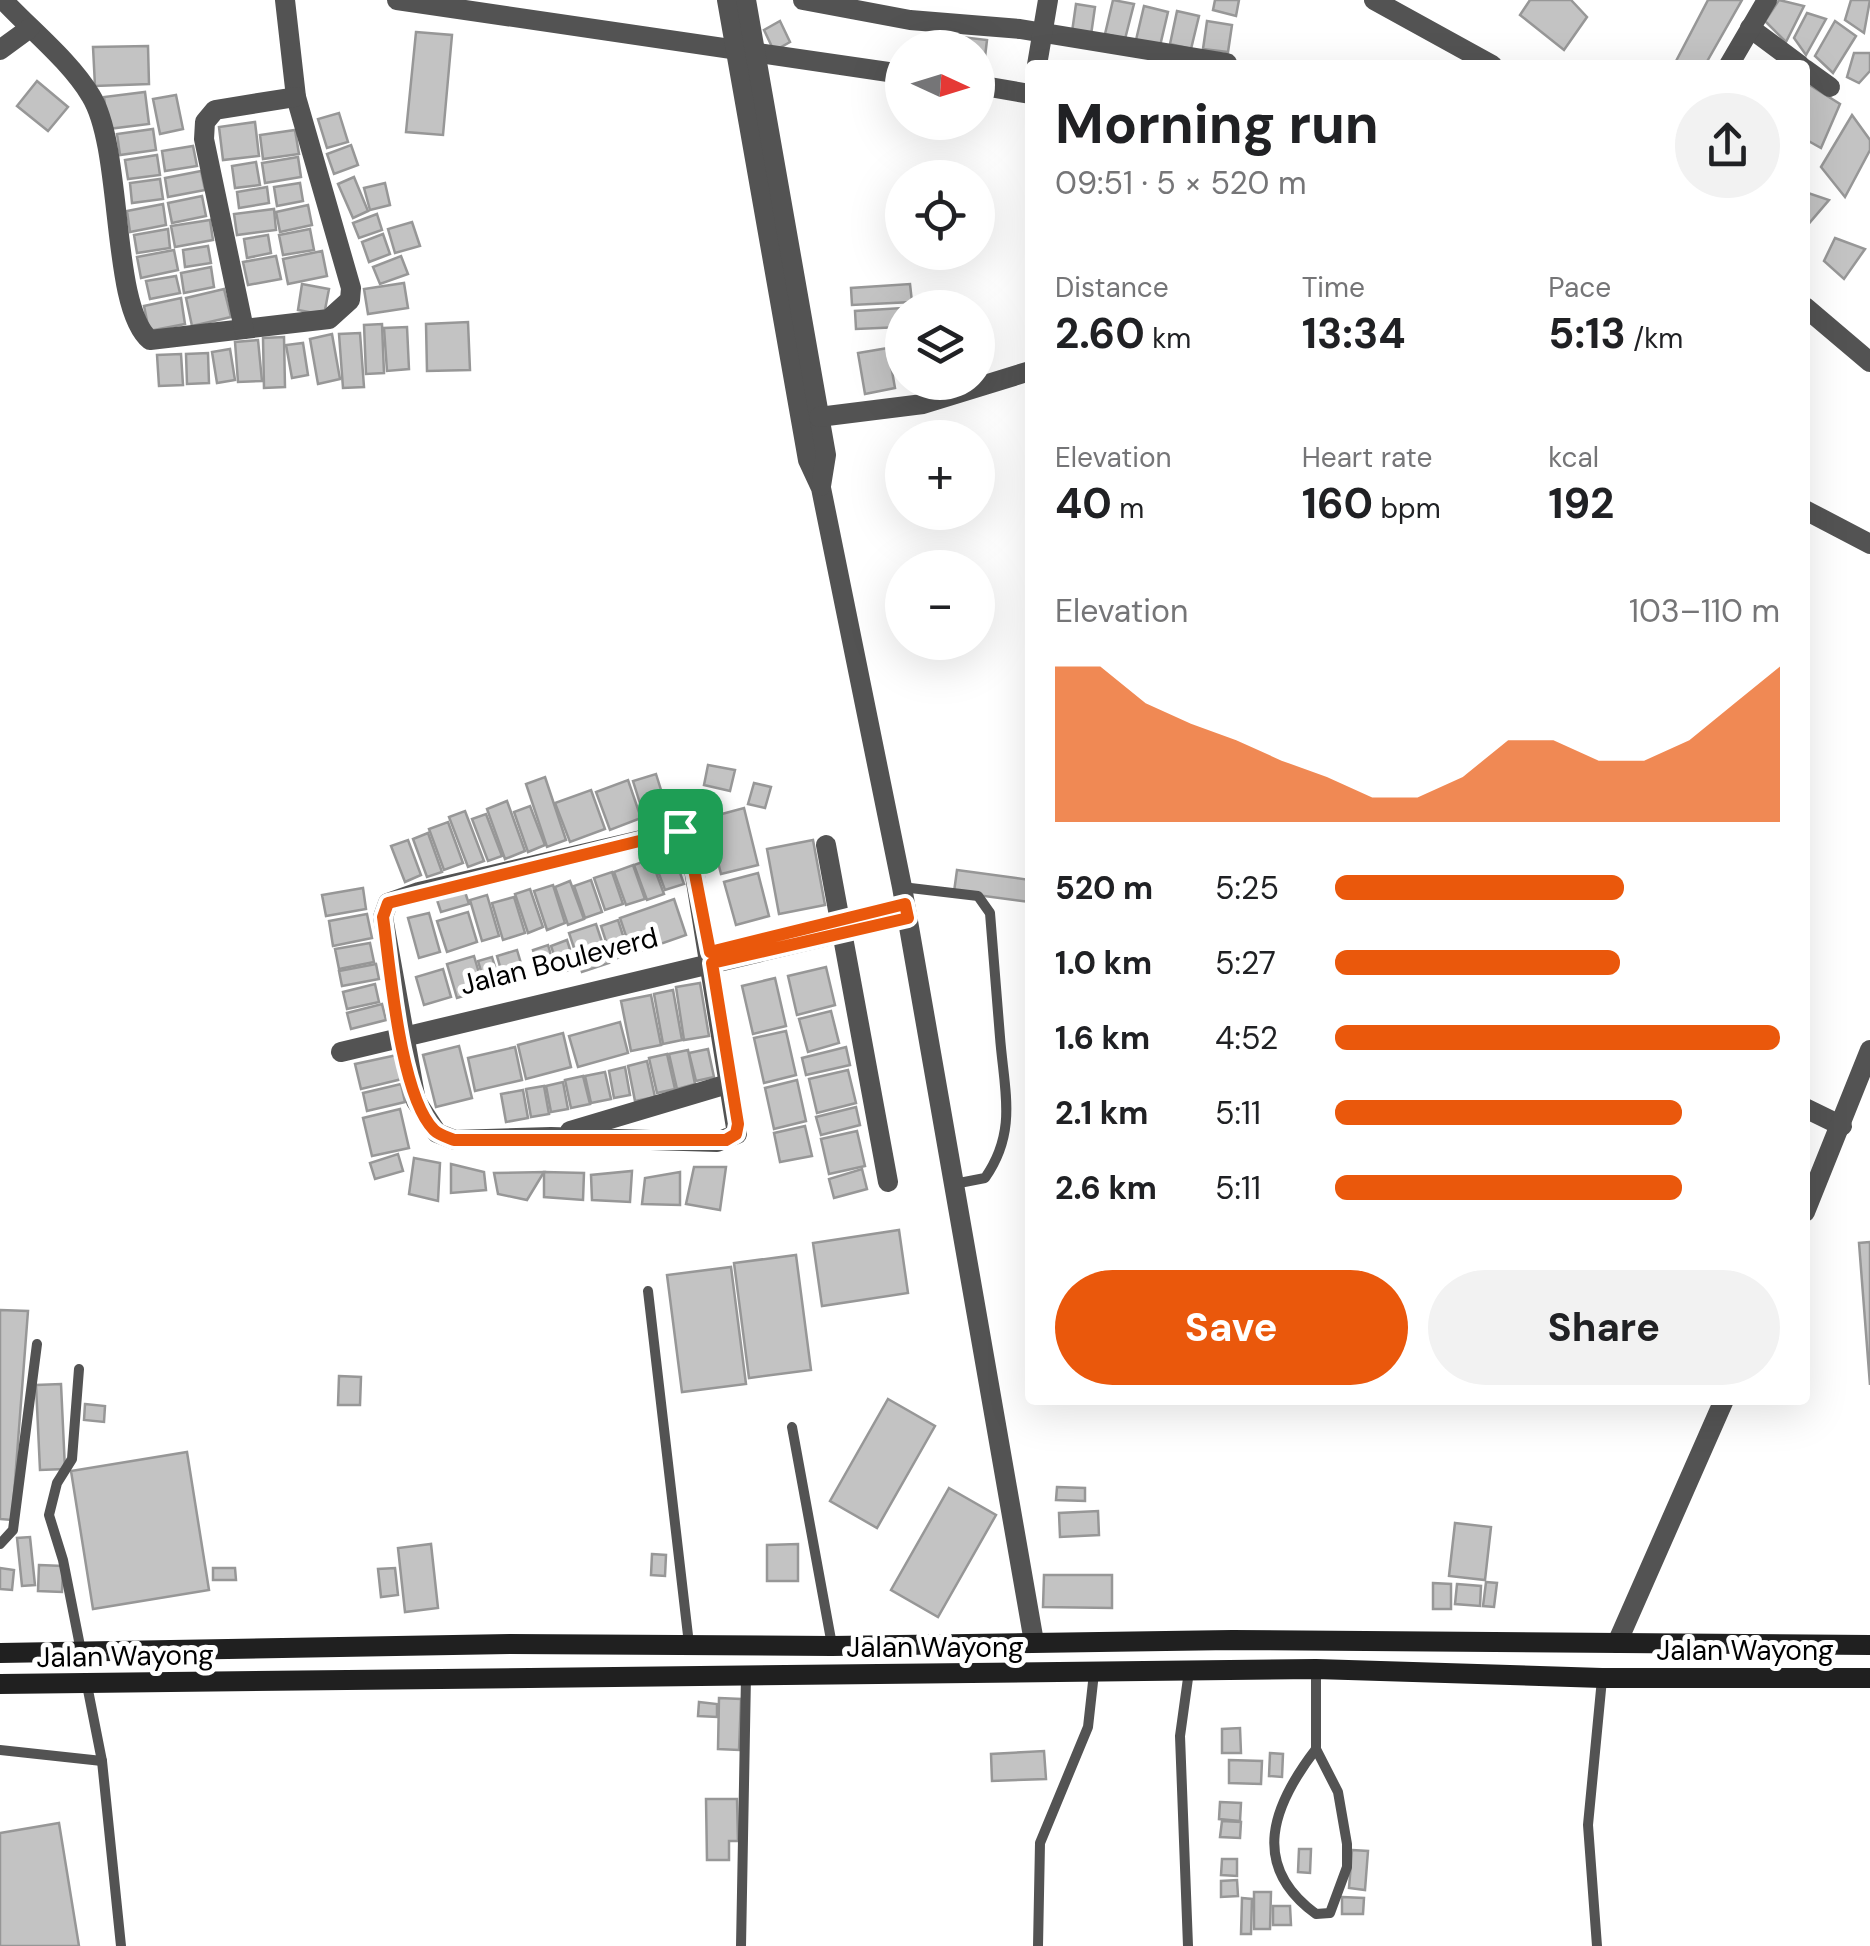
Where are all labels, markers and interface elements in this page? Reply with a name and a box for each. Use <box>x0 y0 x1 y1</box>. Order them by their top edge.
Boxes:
north arrow <box>885 30 995 140</box>
map controls <box>885 30 995 660</box>
text: Morning run <box>1055 88 1379 160</box>
button: share <box>1675 93 1780 198</box>
button: locate <box>885 160 995 270</box>
text: 09:51 · 5 × 520 m <box>1055 162 1306 204</box>
text: Distance <box>1055 269 1169 306</box>
text: Time <box>1302 269 1365 306</box>
text: Pace <box>1548 269 1611 306</box>
button: layers <box>885 290 995 400</box>
text: 2.60 <box>1055 306 1145 361</box>
text: 13:34 <box>1302 306 1406 361</box>
text: 5:13 <box>1548 306 1626 361</box>
text: km <box>1145 320 1191 357</box>
text: /km <box>1626 320 1683 357</box>
button: + <box>885 420 995 530</box>
text: Elevation <box>1055 439 1172 476</box>
text: Heart rate <box>1302 439 1432 476</box>
text: kcal <box>1548 439 1599 476</box>
text: 40 <box>1055 476 1112 531</box>
text: 160 <box>1302 476 1373 531</box>
text: 192 <box>1548 476 1614 531</box>
text: m <box>1112 490 1144 527</box>
text: bpm <box>1373 490 1441 527</box>
button: − <box>885 550 995 660</box>
text: Elevation <box>1055 590 1188 632</box>
text: 103–110 m <box>1629 590 1780 632</box>
pin <box>638 789 723 874</box>
icon: arrive <box>653 804 708 859</box>
text: 520 m <box>1055 867 1153 909</box>
text: 5:25 <box>1215 867 1279 909</box>
street label: Jalan Bouleverd <box>456 919 662 1003</box>
text: 1.0 km <box>1055 942 1152 984</box>
text: 5:27 <box>1215 942 1276 984</box>
text: 1.6 km <box>1055 1017 1150 1059</box>
text: 4:52 <box>1215 1017 1278 1059</box>
text: 2.1 km <box>1055 1092 1148 1134</box>
text: 5:11 <box>1215 1092 1261 1134</box>
text: 2.6 km <box>1055 1167 1157 1209</box>
text: 5:11 <box>1215 1167 1261 1209</box>
button: Save <box>1055 1270 1408 1385</box>
button: Share <box>1428 1270 1780 1385</box>
street label: Jalan Wayong <box>846 1629 1024 1666</box>
street label: Jalan Wayong <box>1656 1632 1834 1669</box>
street label: Jalan Wayong <box>36 1636 214 1676</box>

